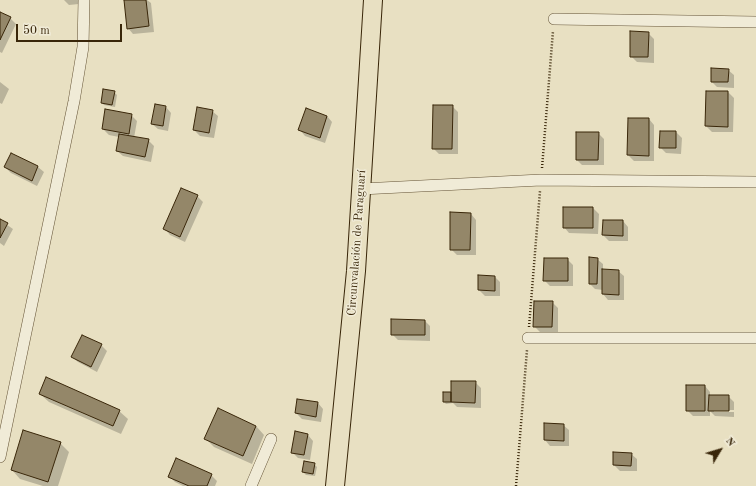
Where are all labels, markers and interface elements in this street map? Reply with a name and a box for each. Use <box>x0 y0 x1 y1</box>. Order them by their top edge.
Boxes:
scale bar <box>18 16 124 42</box>
text: 50 m <box>23 25 50 37</box>
street label: Circunvalación de Paraguarí <box>345 170 369 316</box>
north arrow <box>700 430 740 470</box>
text: N <box>723 436 737 449</box>

